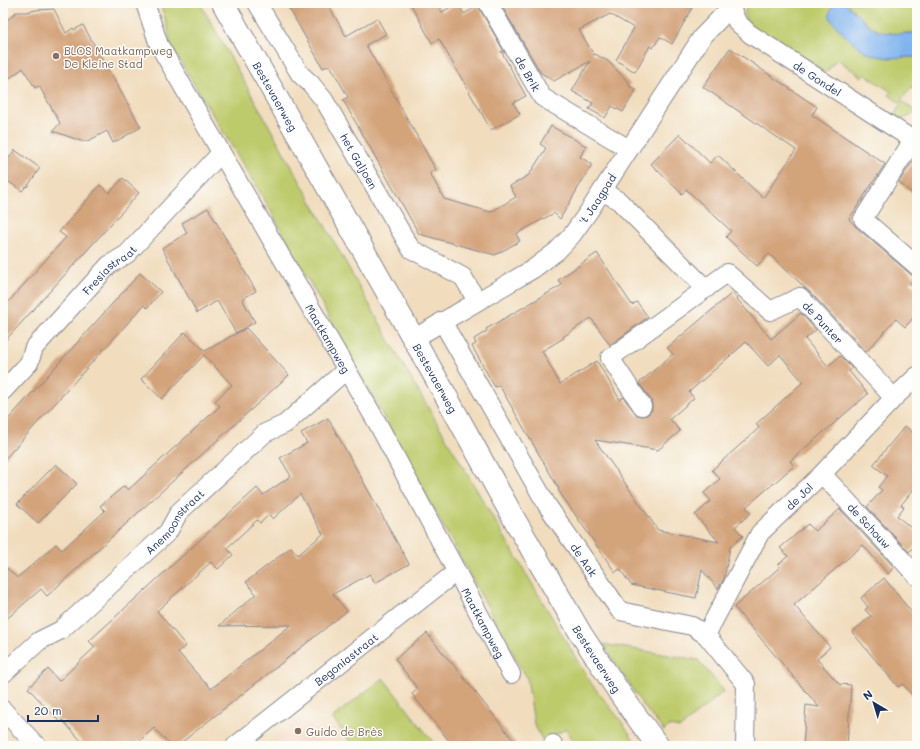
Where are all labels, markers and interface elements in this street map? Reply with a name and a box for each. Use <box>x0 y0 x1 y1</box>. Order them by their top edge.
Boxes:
place label: BLOS Maatkampweg De Kleine Stad <box>64 43 172 71</box>
marker: BLOS Maatkampweg De Kleine Stad <box>51 51 61 61</box>
street label: de Brik <box>512 53 545 94</box>
street label: de Gondel <box>791 57 845 99</box>
street label: Bestevaerweg <box>250 59 301 133</box>
street label: het Galjoen <box>337 130 382 192</box>
street label: 't Jaagpad <box>575 170 619 227</box>
street label: Fresiastraat <box>79 241 140 298</box>
street label: de Punter <box>800 297 847 347</box>
street label: Maatkampweg <box>303 301 354 376</box>
street label: Bestevaerweg <box>410 340 461 415</box>
street label: de Jol <box>782 479 816 513</box>
street label: Anemoonstraat <box>142 485 207 557</box>
street label: de Schouw <box>845 499 895 551</box>
street label: de Aak <box>568 540 601 579</box>
street label: Maatkampweg <box>459 585 508 660</box>
street label: Bestevaerweg <box>570 622 625 695</box>
street label: Begoniastraat <box>311 629 381 689</box>
north arrow <box>854 683 894 723</box>
text: N <box>860 686 875 703</box>
scale bar <box>28 697 98 723</box>
text: 20 m <box>34 702 62 718</box>
place label: Guido de Brès <box>306 724 383 739</box>
marker: Guido de Brès <box>293 726 303 736</box>

